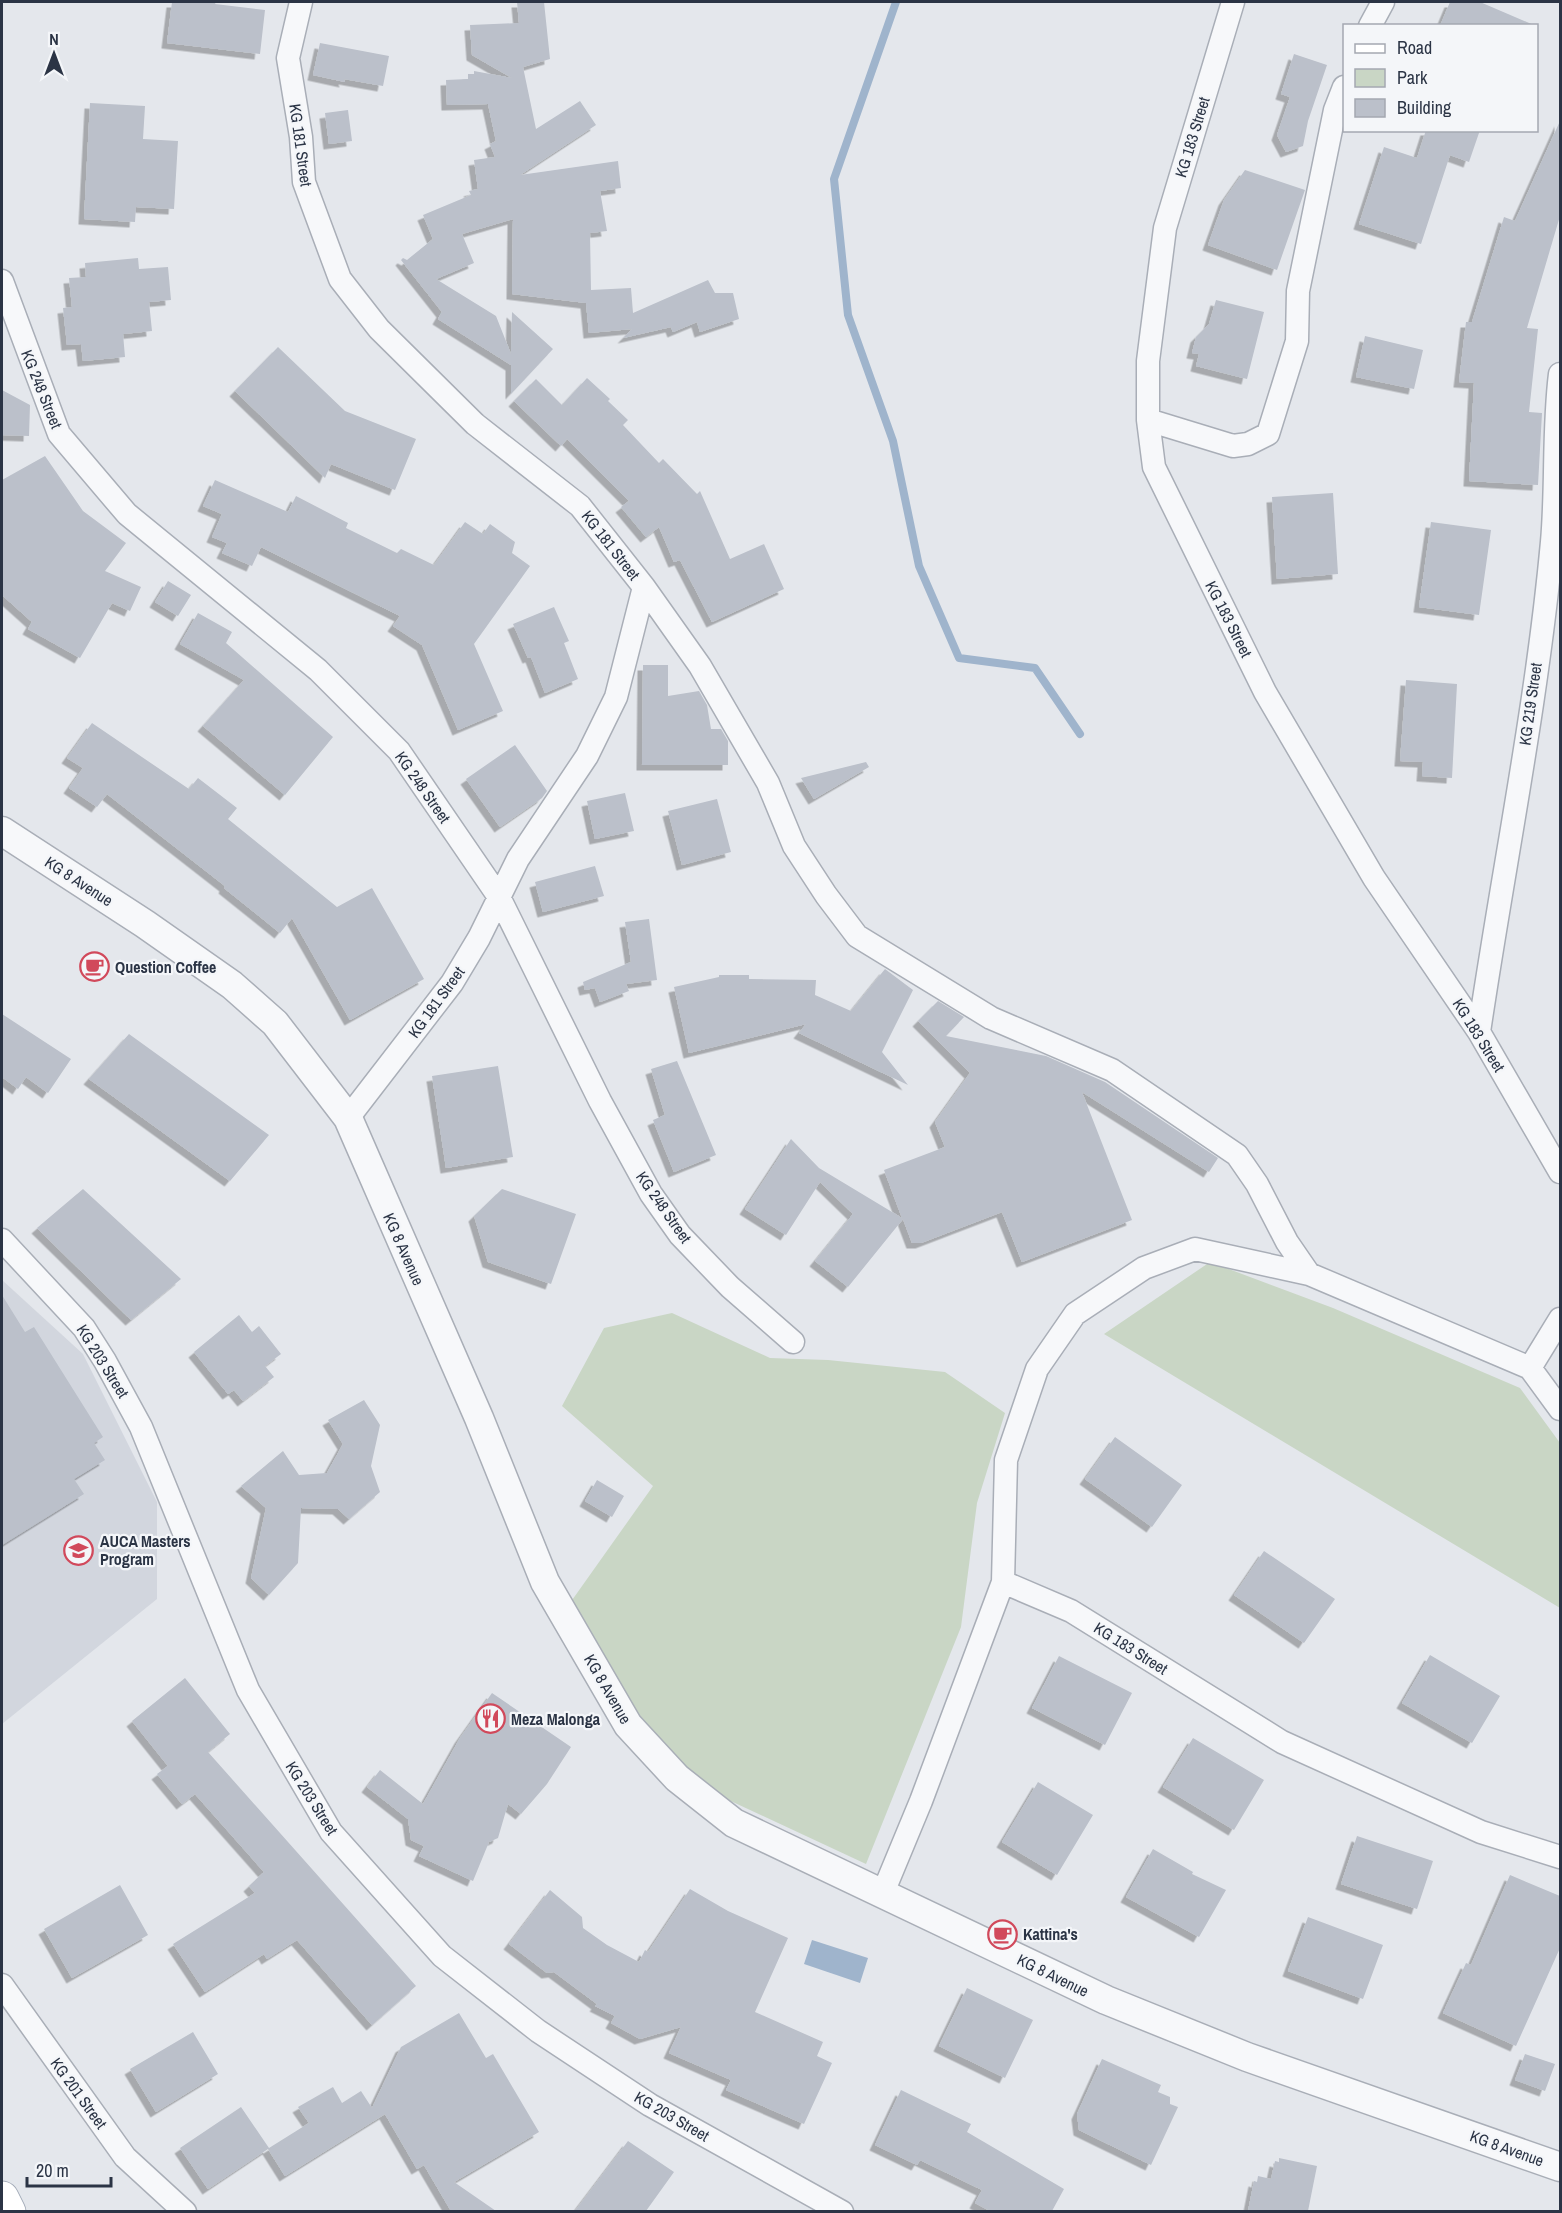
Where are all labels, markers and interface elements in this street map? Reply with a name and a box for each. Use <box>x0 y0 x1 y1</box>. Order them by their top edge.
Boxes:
north arrow <box>24 24 84 84</box>
legend <box>1343 24 1538 132</box>
text: N <box>49 28 59 50</box>
text: Road <box>1397 35 1432 60</box>
text: Park <box>1397 65 1428 90</box>
street label: KG 183 Street <box>1169 94 1215 180</box>
text: Building <box>1397 95 1452 120</box>
street label: KG 181 Street <box>284 102 318 188</box>
street label: KG 248 Street <box>16 346 68 432</box>
street label: KG 181 Street <box>577 505 645 585</box>
street label: KG 183 Street <box>1200 577 1258 661</box>
street label: KG 219 Street <box>1513 661 1547 747</box>
street label: KG 248 Street <box>390 747 456 828</box>
street label: KG 8 Avenue <box>41 851 117 911</box>
cafe icon: Question Coffee <box>78 951 110 983</box>
place label: Question Coffee <box>115 956 216 978</box>
street label: KG 181 Street <box>403 962 470 1042</box>
street label: KG 183 Street <box>1448 994 1511 1076</box>
street label: KG 248 Street <box>631 1167 697 1248</box>
street label: KG 8 Avenue <box>378 1209 430 1289</box>
street label: KG 203 Street <box>72 1320 135 1402</box>
place label: AUCA Masters Program <box>100 1530 191 1570</box>
school or university icon: AUCA Masters Program <box>63 1534 95 1566</box>
street label: KG 183 Street <box>1090 1617 1172 1680</box>
street label: KG 8 Avenue <box>579 1650 637 1728</box>
restaurant icon: Meza Malonga <box>474 1703 506 1735</box>
place label: Meza Malonga <box>511 1708 601 1730</box>
street label: KG 203 Street <box>281 1757 344 1839</box>
cafe icon: Kattina's <box>986 1918 1018 1950</box>
place label: Kattina's <box>1023 1923 1078 1945</box>
street label: KG 8 Avenue <box>1014 1948 1092 2002</box>
street label: KG 201 Street <box>46 2053 113 2133</box>
street label: KG 203 Street <box>630 2086 714 2146</box>
street label: KG 8 Avenue <box>1467 2124 1547 2172</box>
scale bar <box>27 2150 111 2188</box>
text: 20 m <box>36 2158 69 2183</box>

